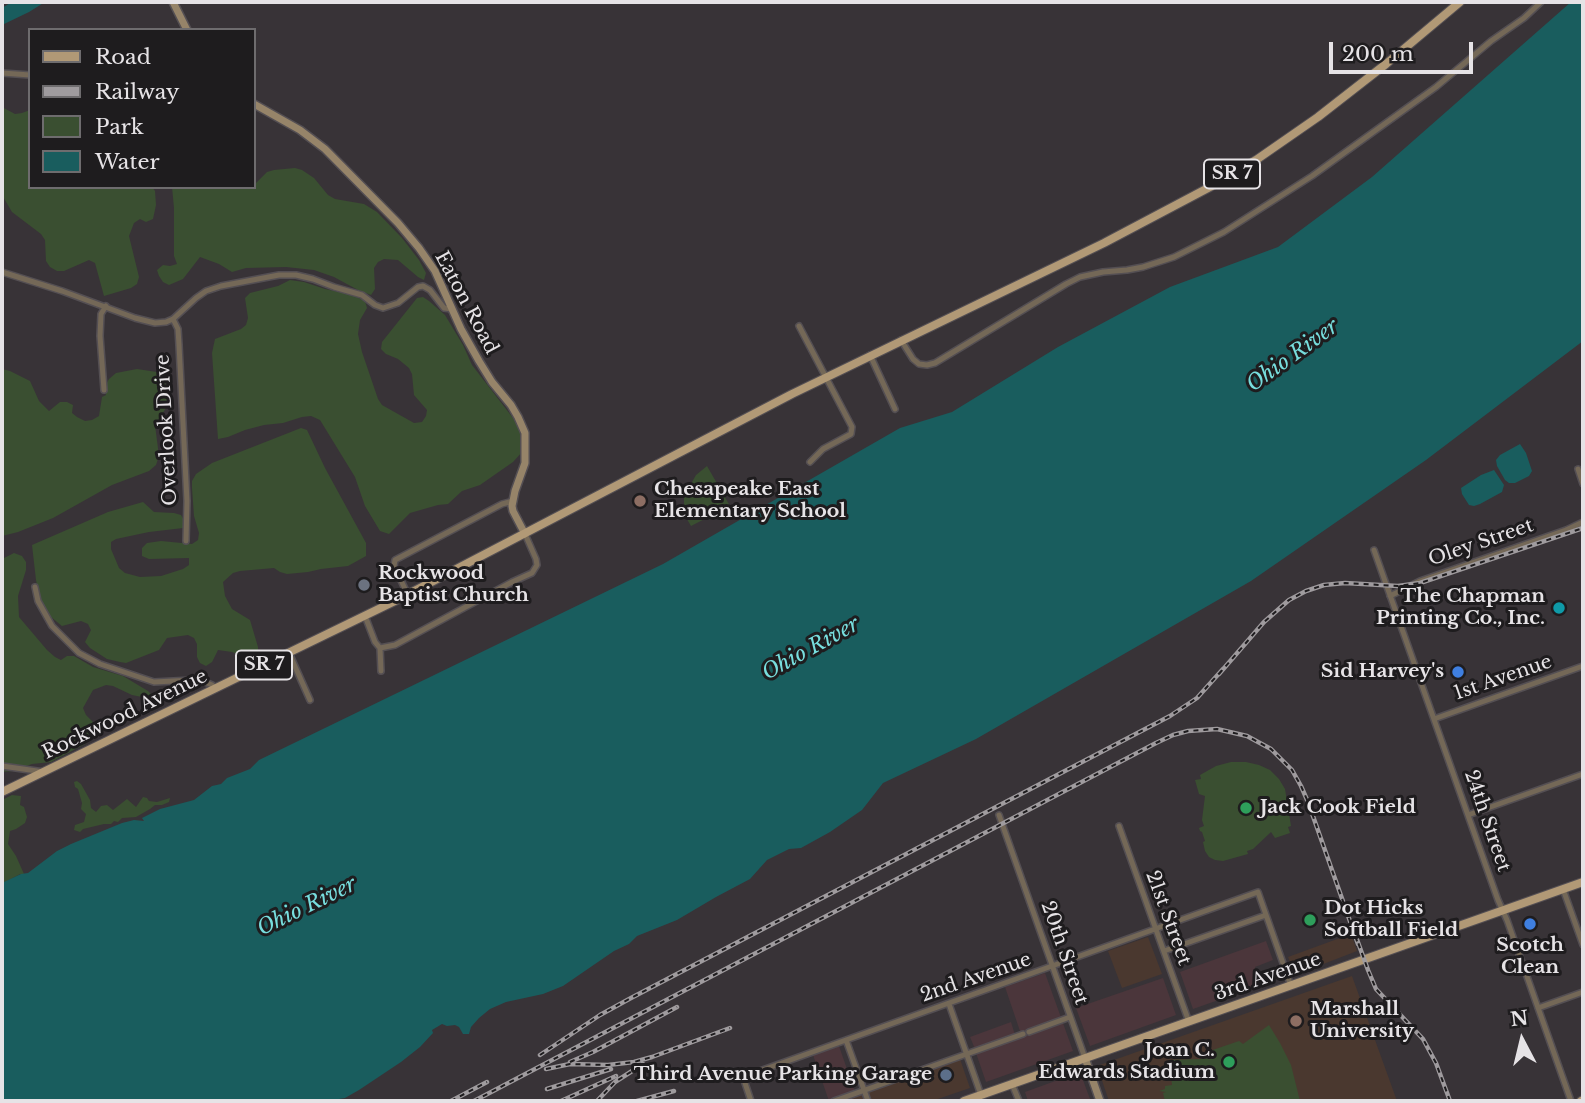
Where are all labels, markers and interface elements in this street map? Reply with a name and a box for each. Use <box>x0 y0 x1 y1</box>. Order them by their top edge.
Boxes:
legend <box>28 28 256 189</box>
scale bar <box>1333 28 1476 72</box>
text: 200 m <box>1342 41 1413 67</box>
text: Road <box>95 44 151 70</box>
text: Railway <box>95 79 179 105</box>
text: Park <box>95 114 144 140</box>
text: Water <box>95 149 159 175</box>
road number: SR 7 <box>1204 160 1260 188</box>
street label: Eaton Road <box>429 248 503 358</box>
water label: Ohio River <box>1242 314 1344 398</box>
street label: Overlook Drive <box>152 354 182 506</box>
place label: Chesapeake East Elementary School <box>654 479 846 523</box>
marker: Chesapeake East Elementary School <box>632 493 648 509</box>
street label: Oley Street <box>1426 514 1536 572</box>
place label: Rockwood Baptist Church <box>378 563 529 607</box>
marker: Rockwood Baptist Church <box>356 577 372 593</box>
place label: The Chapman Printing Co., Inc. <box>1376 586 1545 630</box>
marker: The Chapman Printing Co., Inc. <box>1551 600 1567 616</box>
water label: Ohio River <box>758 612 864 686</box>
road number: SR 7 <box>236 650 292 680</box>
street label: 1st Avenue <box>1451 651 1555 705</box>
place label: Sid Harvey's <box>1321 661 1444 683</box>
marker: Sid Harvey's <box>1450 664 1466 680</box>
street label: Rockwood Avenue <box>39 665 211 765</box>
street label: 24th Street <box>1459 767 1515 875</box>
place label: Jack Cook Field <box>1260 797 1416 819</box>
marker: Jack Cook Field <box>1238 800 1254 816</box>
street label: 21st Street <box>1140 868 1196 968</box>
water label: Ohio River <box>253 872 361 942</box>
street label: 20th Street <box>1036 898 1092 1008</box>
place label: Dot Hicks Softball Field <box>1324 898 1458 942</box>
marker: Dot Hicks Softball Field <box>1302 912 1318 928</box>
marker: Scotch Clean <box>1522 916 1538 932</box>
place label: Scotch Clean <box>1496 935 1564 979</box>
street label: 2nd Avenue <box>918 948 1034 1008</box>
street label: 3rd Avenue <box>1212 948 1324 1006</box>
place label: Marshall University <box>1310 999 1414 1043</box>
north arrow <box>1487 1005 1557 1075</box>
text: N <box>1509 1006 1530 1031</box>
marker: Marshall University <box>1288 1013 1304 1029</box>
place label: Joan C. Edwards Stadium <box>1038 1040 1215 1084</box>
marker: Joan C. Edwards Stadium <box>1221 1054 1237 1070</box>
place label: Third Avenue Parking Garage <box>634 1064 932 1086</box>
marker: Third Avenue Parking Garage <box>938 1067 954 1083</box>

